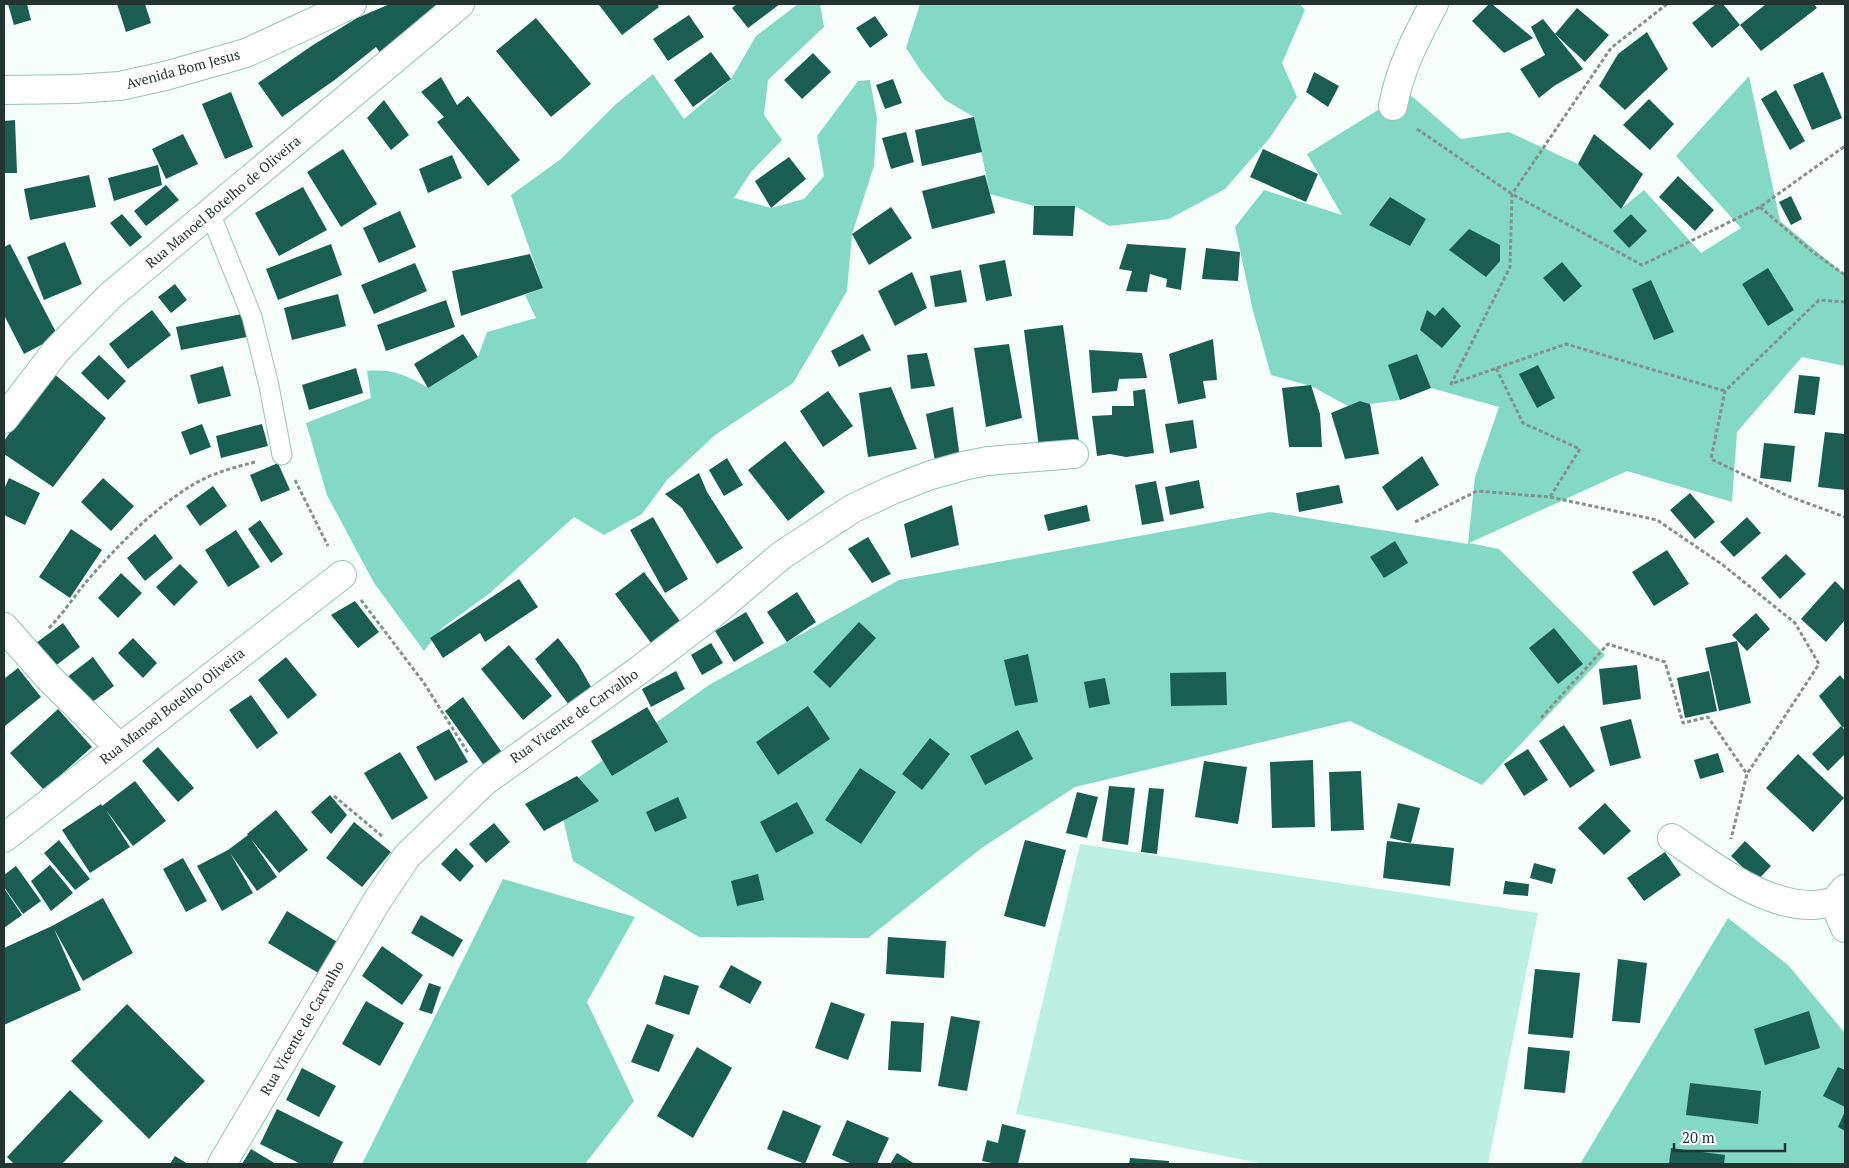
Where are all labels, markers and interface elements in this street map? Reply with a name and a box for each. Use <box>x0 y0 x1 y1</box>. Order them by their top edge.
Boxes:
street label: Avenida Bom Jesus <box>124 44 242 93</box>
street label: Rua Manoel Botelho de Oliveira <box>141 131 304 272</box>
street label: Rua Manoel Botelho Oliveira <box>95 643 248 768</box>
street label: Rua Vicente de Carvalho <box>506 664 642 767</box>
street label: Rua Vicente de Carvalho <box>255 957 348 1098</box>
scale bar <box>1674 1120 1785 1152</box>
text: 20 m <box>1682 1127 1715 1147</box>

